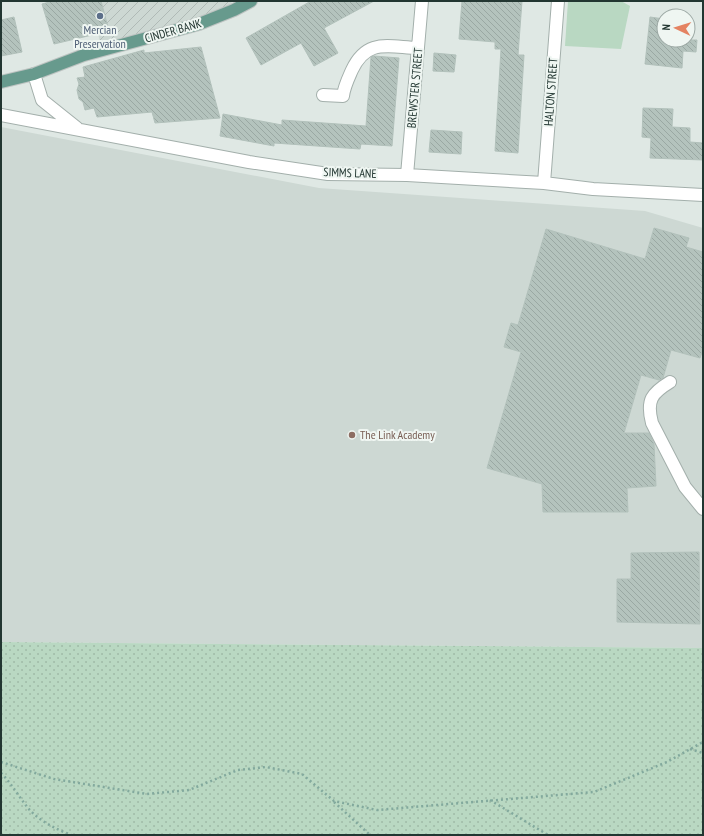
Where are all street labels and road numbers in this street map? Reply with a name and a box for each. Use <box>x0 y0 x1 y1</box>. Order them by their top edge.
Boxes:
street label: CINDER BANK <box>143 15 203 46</box>
street label: BREWSTER STREET <box>404 47 426 129</box>
street label: HALTON STREET <box>541 57 560 127</box>
street label: SIMMS LANE <box>323 164 377 181</box>

